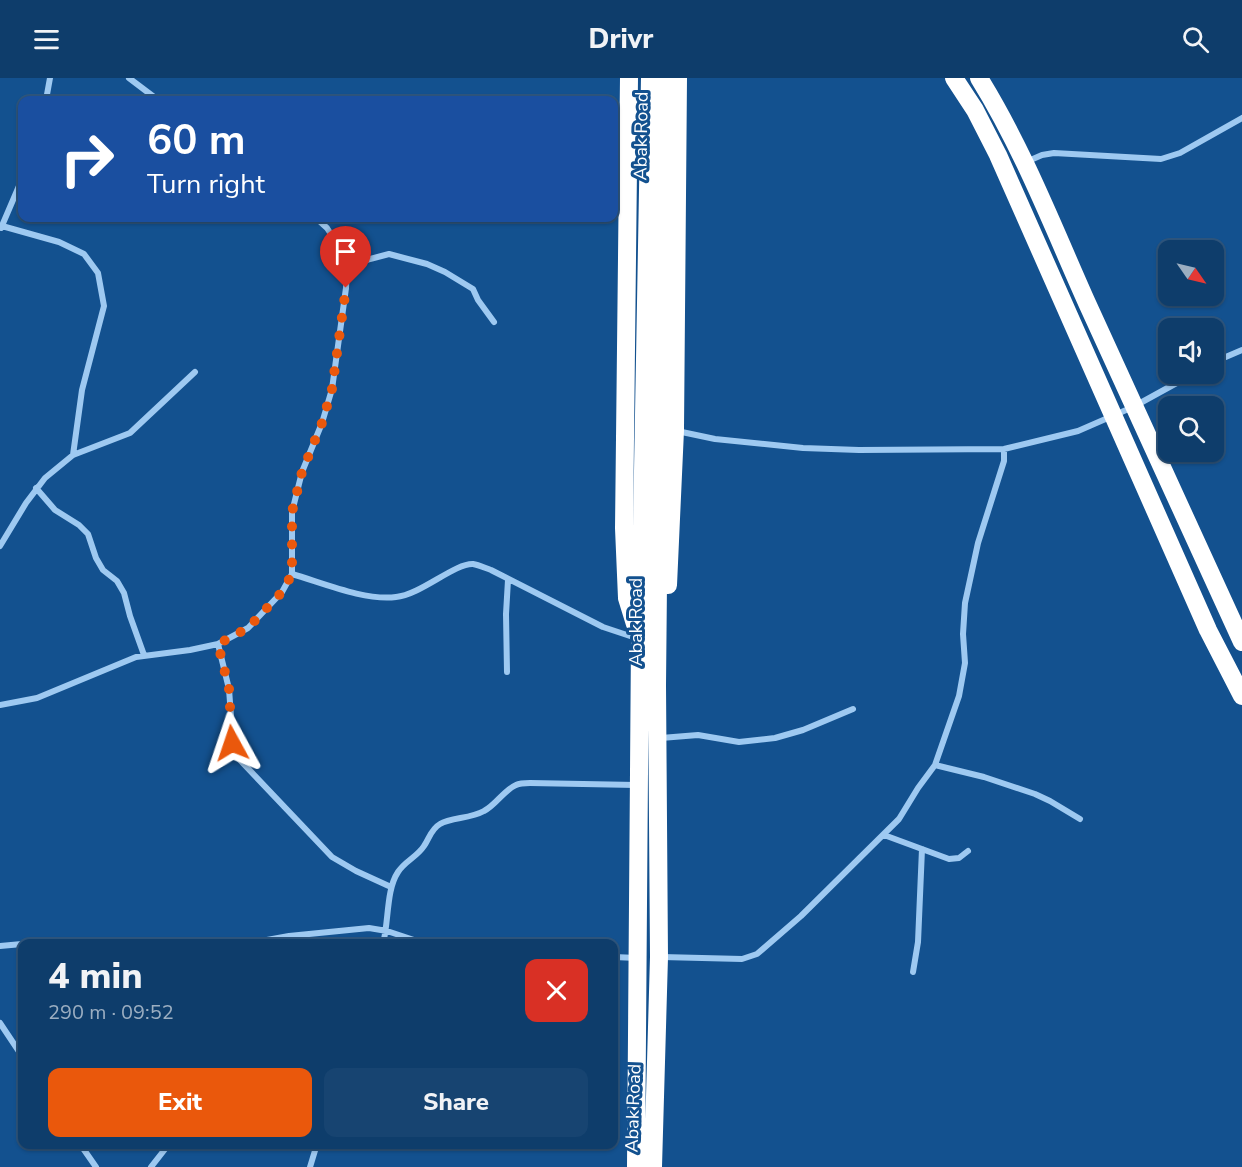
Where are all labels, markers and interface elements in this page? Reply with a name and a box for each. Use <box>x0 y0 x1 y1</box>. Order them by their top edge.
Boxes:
text: Drivr <box>589 21 653 58</box>
icon: menu <box>30 23 63 56</box>
icon: search <box>1179 23 1212 56</box>
street label: Abak Road <box>628 91 654 181</box>
text: 60 m <box>147 112 246 169</box>
icon: right <box>48 120 126 198</box>
text: Turn right <box>147 166 265 203</box>
pin <box>320 226 371 288</box>
icon: arrive <box>329 235 362 268</box>
north arrow <box>1158 240 1224 306</box>
map controls <box>1158 240 1224 462</box>
button: sound <box>1158 318 1224 384</box>
button: search <box>1158 396 1224 462</box>
street label: Abak Road <box>624 578 648 666</box>
position arrow <box>200 711 264 775</box>
text: 4 min <box>48 952 143 1001</box>
button: close <box>525 959 588 1022</box>
text: 290 m · 09:52 <box>48 999 174 1026</box>
street label: Abak Road <box>619 1063 647 1153</box>
button: Exit <box>48 1068 312 1137</box>
button: Share <box>324 1068 588 1137</box>

